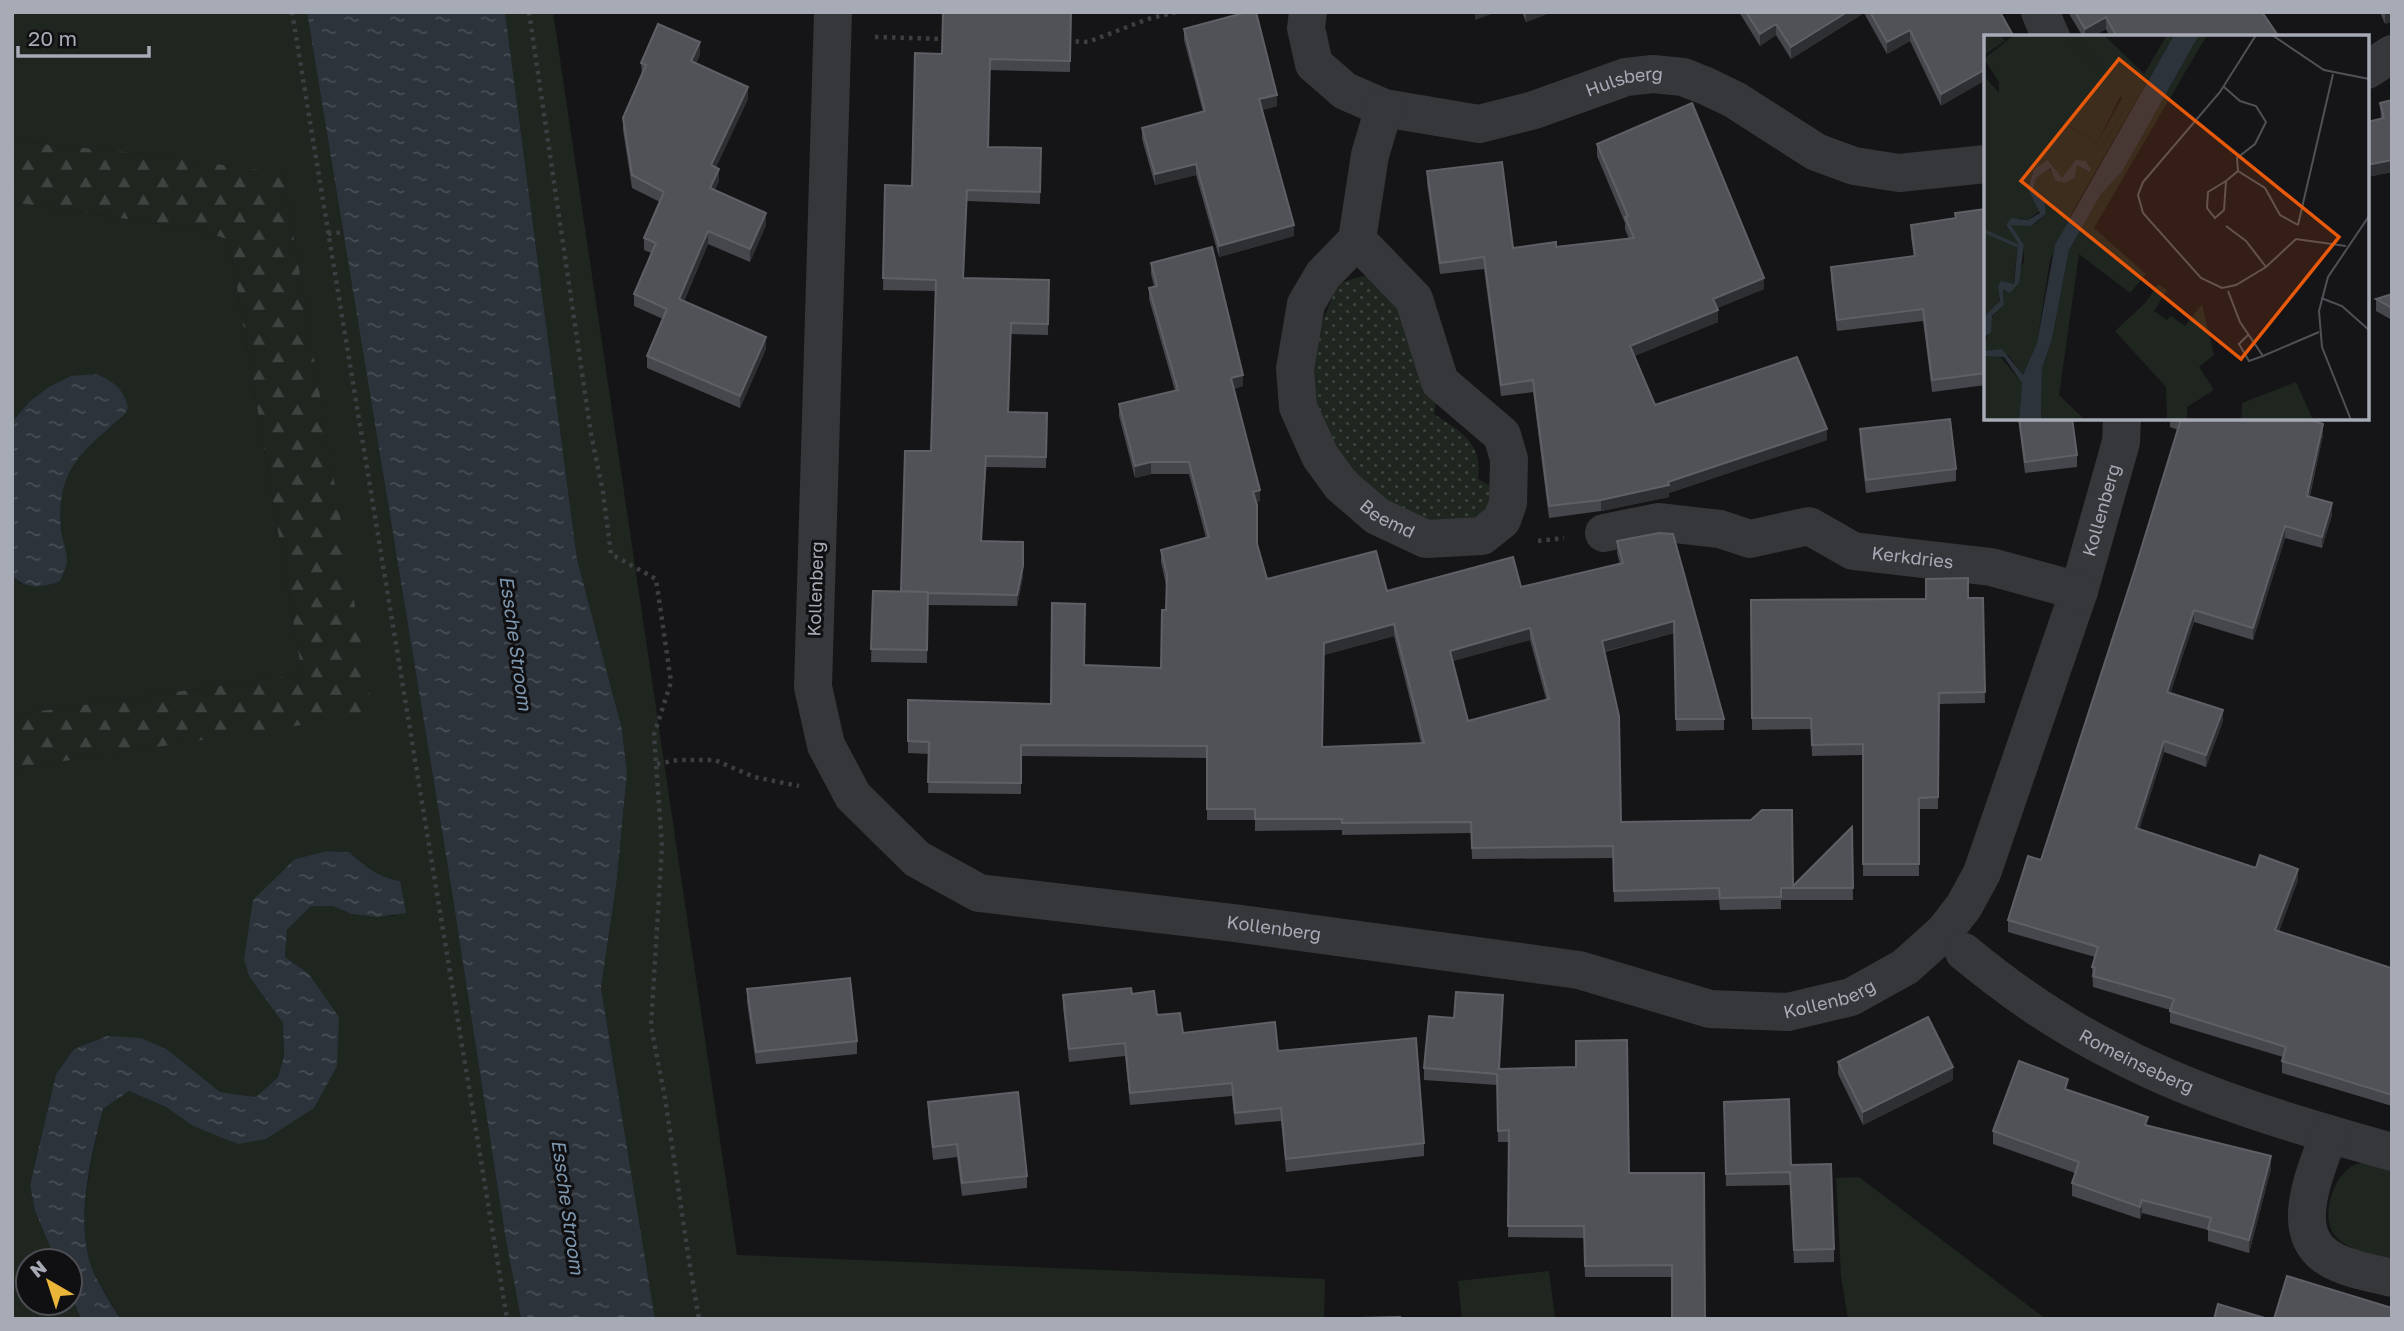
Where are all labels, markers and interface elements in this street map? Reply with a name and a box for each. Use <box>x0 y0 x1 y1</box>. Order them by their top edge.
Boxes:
scale bar <box>18 14 149 58</box>
text: 20 m <box>28 25 77 51</box>
inset map <box>1984 35 2369 420</box>
street label: Hulsberg <box>1582 62 1664 101</box>
street label: Kollenberg <box>2077 461 2124 559</box>
street label: Beemd <box>1356 494 1419 542</box>
street label: Kollenberg <box>802 541 828 637</box>
street label: Kerkdries <box>1870 541 1955 573</box>
water label: Essche Stroom <box>496 574 537 713</box>
street label: Kollenberg <box>1226 910 1323 945</box>
street label: Kollenberg <box>1781 974 1879 1023</box>
street label: Romeinseberg <box>2076 1024 2197 1097</box>
water label: Essche Stroom <box>548 1138 589 1277</box>
north arrow <box>14 1247 84 1317</box>
text: N <box>25 1255 51 1282</box>

